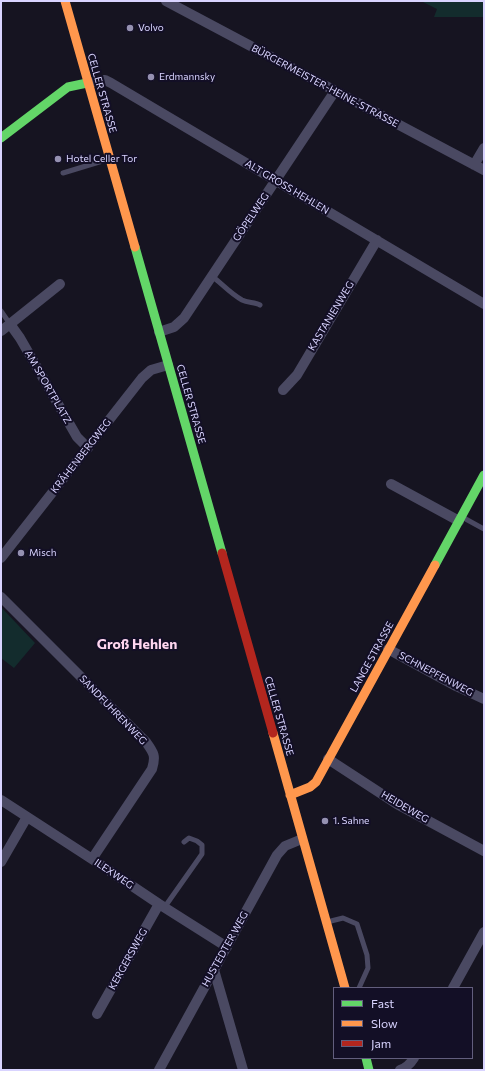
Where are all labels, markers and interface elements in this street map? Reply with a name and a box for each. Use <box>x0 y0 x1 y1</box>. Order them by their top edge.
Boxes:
place label: Volvo <box>138 22 164 34</box>
marker: Volvo <box>125 23 135 33</box>
street label: BÜRGERMEISTER-HEINE-STRASSE <box>249 42 401 130</box>
street label: CELLER STRASSE <box>85 52 119 134</box>
place label: Erdmannsky <box>159 71 215 83</box>
marker: Erdmannsky <box>146 72 156 82</box>
place label: Hotel Celler Tor <box>66 153 137 165</box>
marker: Hotel Celler Tor <box>53 154 63 164</box>
street label: ALT GROSS HEHLEN <box>243 157 331 217</box>
street label: GÖPELWEG <box>230 190 272 244</box>
street label: KASTANIENWEG <box>305 279 357 353</box>
street label: AM SPORTPLATZ <box>22 348 74 426</box>
street label: CELLER STRASSE <box>174 363 208 445</box>
street label: KRÄHENBERGWEG <box>48 416 114 496</box>
place label: Misch <box>29 547 56 559</box>
marker: Misch <box>16 548 26 558</box>
street label: LANGE STRASSE <box>348 620 396 694</box>
district label: Groß Hehlen <box>97 636 177 652</box>
street label: SCHNEPFENWEG <box>397 649 475 699</box>
street label: SANDFUHRENWEG <box>77 673 149 747</box>
street label: CELLER STRASSE <box>262 675 296 757</box>
street label: HEIDEWEG <box>379 789 431 825</box>
place label: 1. Sahne <box>333 815 369 827</box>
marker: 1. Sahne <box>320 816 330 826</box>
street label: ILEXWEG <box>92 857 136 891</box>
street label: HUSTEDTER WEG <box>199 909 251 989</box>
street label: KERGERSWEG <box>106 926 150 992</box>
legend <box>333 987 473 1059</box>
text: Fast <box>371 996 394 1010</box>
text: Slow <box>371 1016 398 1030</box>
text: Jam <box>371 1036 391 1050</box>

